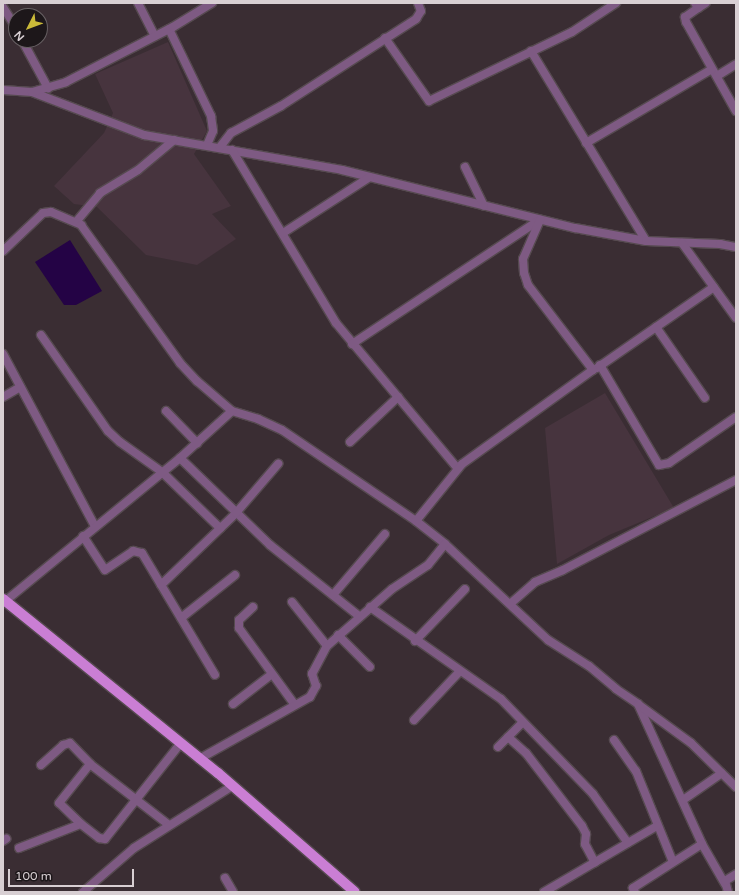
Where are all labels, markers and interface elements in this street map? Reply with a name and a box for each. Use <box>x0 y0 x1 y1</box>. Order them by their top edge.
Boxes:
north arrow <box>8 8 48 48</box>
text: N <box>12 28 27 43</box>
scale bar <box>10 861 136 887</box>
text: 100 m <box>15 869 52 883</box>

